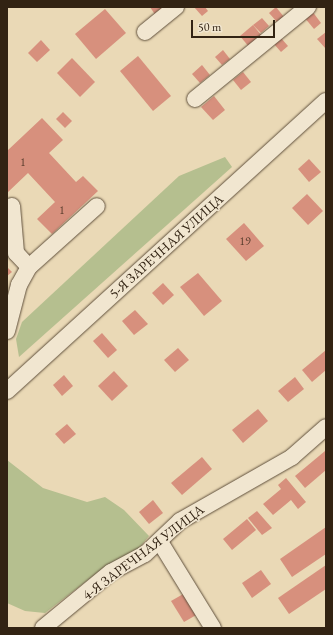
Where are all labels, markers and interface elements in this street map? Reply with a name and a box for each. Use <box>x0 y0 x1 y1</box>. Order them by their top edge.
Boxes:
scale bar <box>193 12 277 38</box>
text: 50 m <box>198 19 221 35</box>
house number: 1 <box>20 156 26 170</box>
street label: 5-Я ЗАРЕЧНАЯ УЛИЦА <box>106 190 226 302</box>
house number: 1 <box>59 204 65 218</box>
house number: 19 <box>239 235 251 249</box>
street label: 4-Я ЗАРЕЧНАЯ УЛИЦА <box>79 501 207 603</box>

